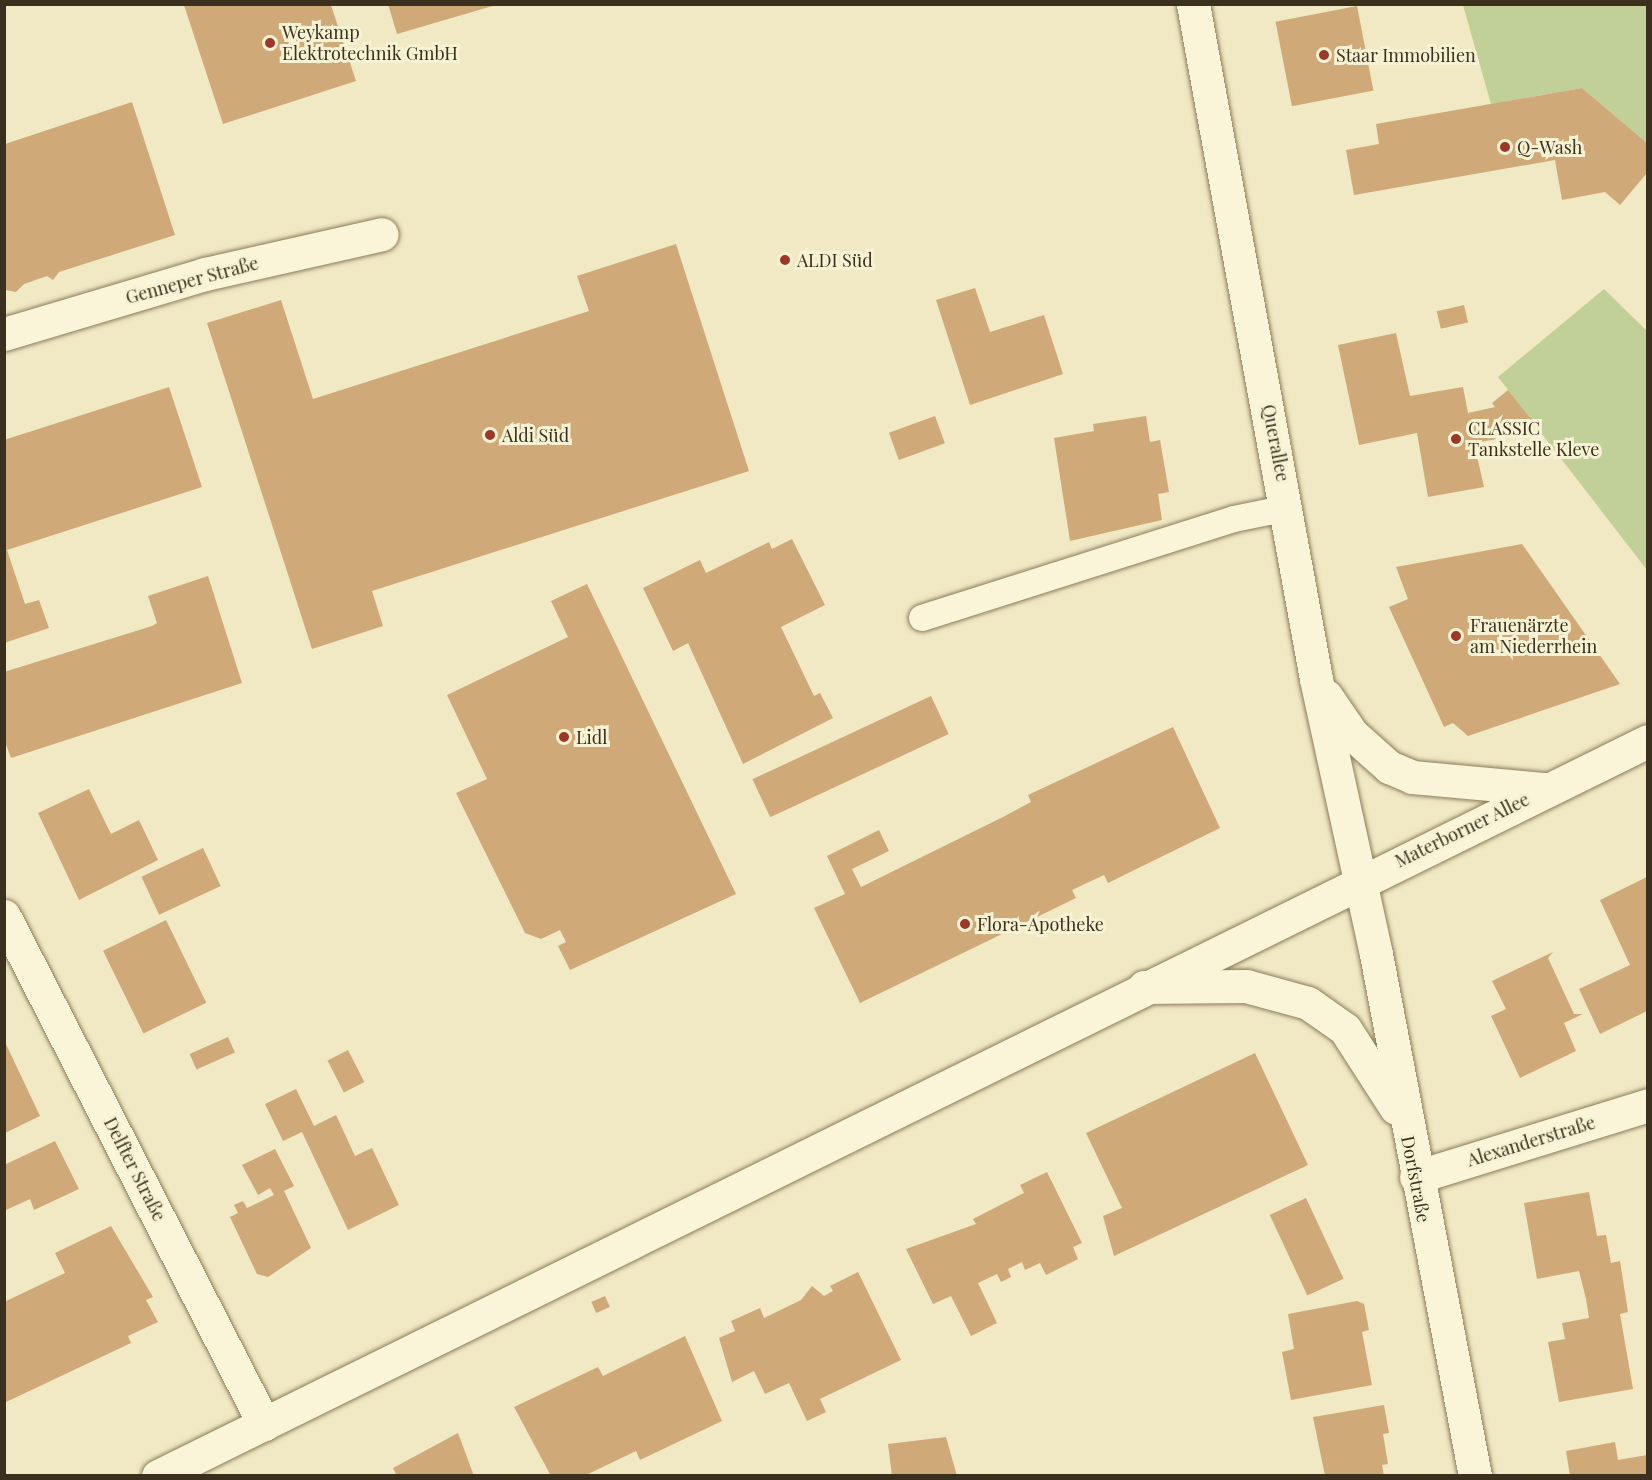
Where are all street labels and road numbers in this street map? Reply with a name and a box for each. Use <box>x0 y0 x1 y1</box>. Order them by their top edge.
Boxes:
street label: Genneper Straße <box>123 252 261 308</box>
street label: Querallee <box>1258 403 1294 483</box>
street label: Materborner Allee <box>1391 788 1533 872</box>
street label: Alexanderstraße <box>1464 1111 1598 1171</box>
street label: Delfter Straße <box>100 1113 170 1225</box>
street label: Dorfstraße <box>1397 1134 1435 1224</box>

